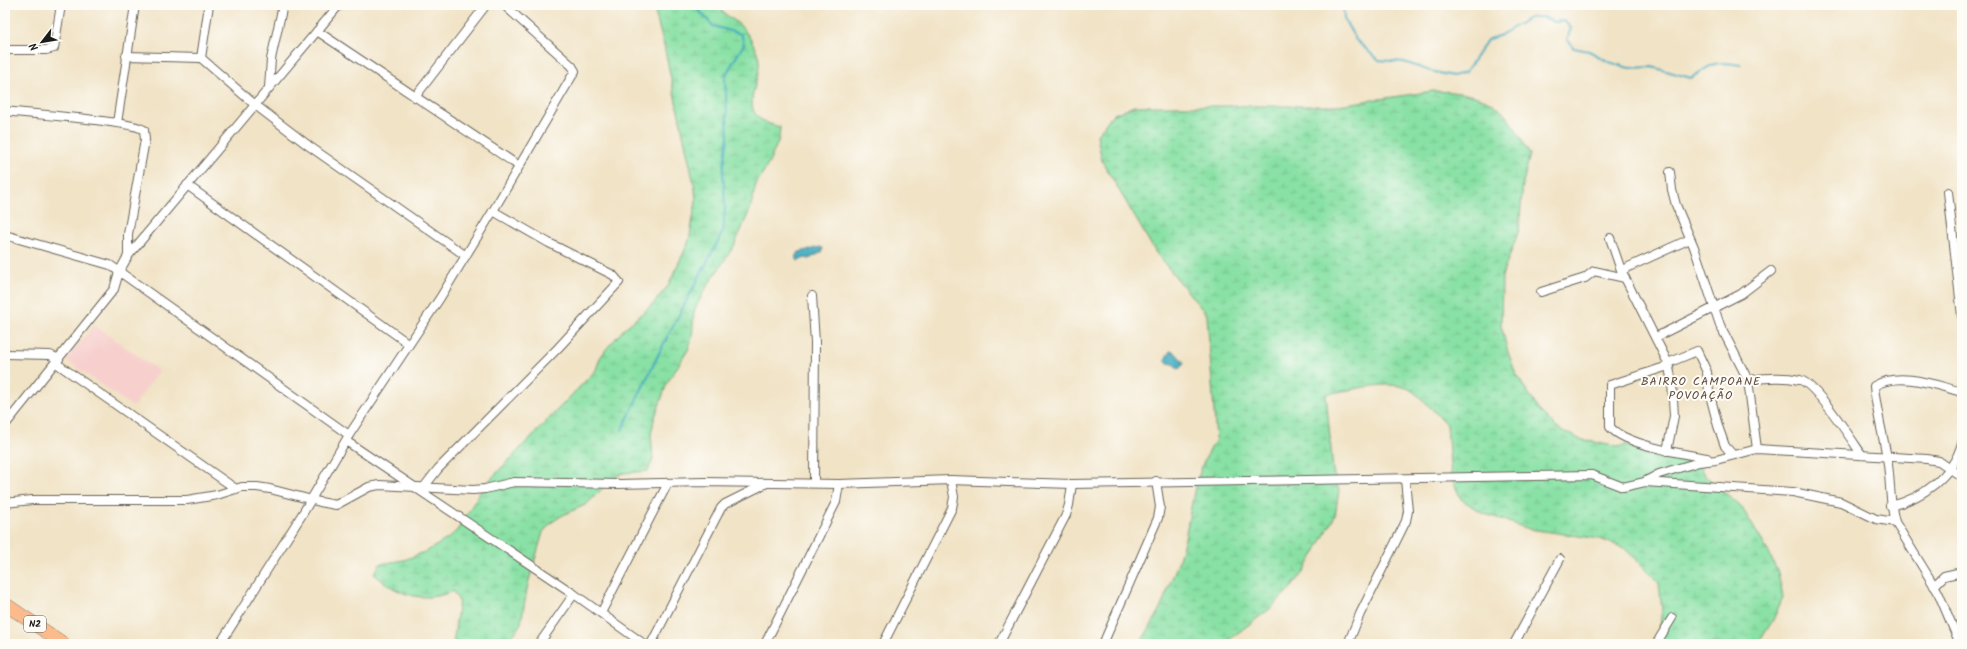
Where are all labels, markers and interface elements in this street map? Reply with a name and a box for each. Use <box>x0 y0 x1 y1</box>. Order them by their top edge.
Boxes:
north arrow <box>22 22 62 62</box>
text: N <box>25 39 44 54</box>
district label: BAIRRO CAMPOANE POVOAÇÃO <box>1641 372 1761 405</box>
road number: N2 <box>24 616 46 632</box>

